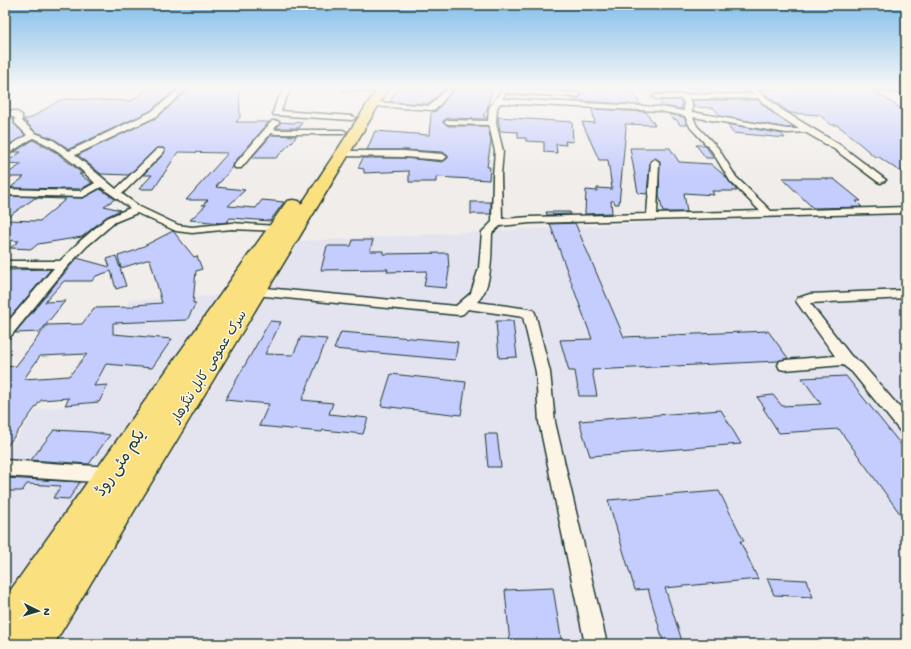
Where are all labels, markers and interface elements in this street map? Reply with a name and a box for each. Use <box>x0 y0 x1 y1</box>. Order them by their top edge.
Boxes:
street label: سرک عمومی کابل ننگرهار <box>167 307 251 427</box>
street label: یکم مئی روڈ <box>92 426 151 501</box>
north arrow <box>18 591 58 631</box>
text: N <box>40 608 52 616</box>

